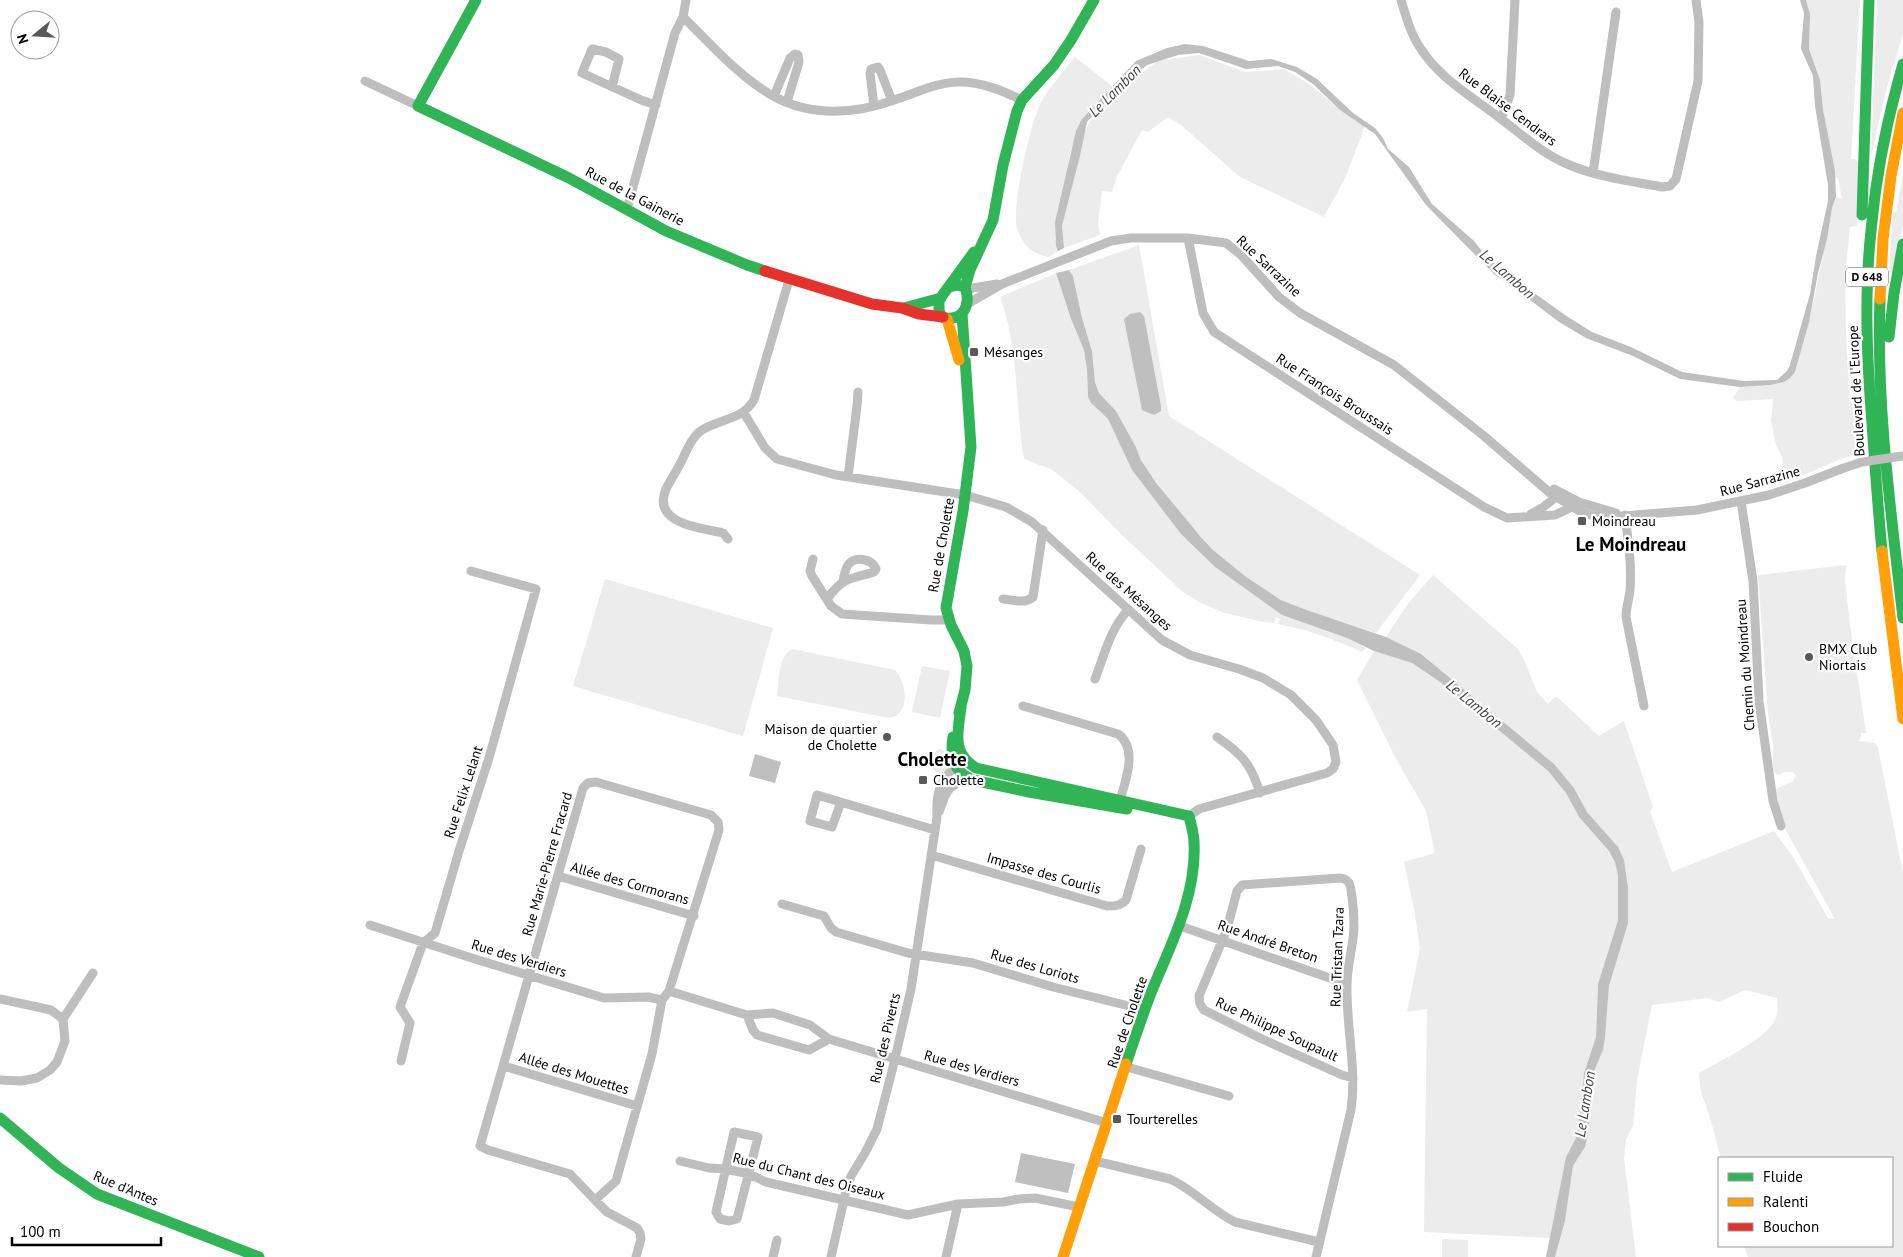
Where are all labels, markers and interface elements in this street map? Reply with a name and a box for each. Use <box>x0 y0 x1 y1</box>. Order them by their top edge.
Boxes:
north arrow <box>10 10 60 60</box>
text: N <box>13 32 33 46</box>
water label: Le Lambon <box>1084 60 1145 121</box>
street label: Rue Blaise Cendrars <box>1455 64 1561 150</box>
street label: Rue de la Gainerie <box>582 162 688 230</box>
street label: Rue Sarrazine <box>1233 231 1305 301</box>
water label: Le Lambon <box>1476 245 1539 303</box>
road number: D 648 <box>1846 268 1888 286</box>
street label: Boulevard de l'Europe <box>1844 325 1868 457</box>
place label: Mésanges <box>984 343 1043 361</box>
marker: Mésanges <box>968 346 980 358</box>
street label: Rue François Broussais <box>1273 349 1397 439</box>
street label: Rue Sarrazine <box>1718 462 1802 500</box>
street label: Rue de Cholette <box>924 496 958 594</box>
place label: Moindreau <box>1592 512 1656 530</box>
marker: Moindreau <box>1576 515 1588 527</box>
district label: Le Moindreau <box>1576 532 1686 556</box>
street label: Rue des Mésanges <box>1082 547 1176 635</box>
street label: Chemin du Moindreau <box>1731 599 1759 731</box>
place label: BMX Club Niortais <box>1819 640 1877 674</box>
marker: BMX Club Niortais <box>1803 651 1815 663</box>
water label: Le Lambon <box>1442 675 1506 732</box>
place label: Maison de quartier de Cholette <box>764 720 877 754</box>
marker: Maison de quartier de Cholette <box>881 731 893 743</box>
street label: Rue Felix Lelant <box>440 743 487 841</box>
district label: Cholette <box>897 747 967 771</box>
place label: Cholette <box>933 771 984 789</box>
marker: Cholette <box>917 774 929 786</box>
street label: Rue Marie-Pierre Fracard <box>518 790 576 938</box>
street label: Impasse des Courlis <box>985 848 1103 898</box>
street label: Allée des Cormorans <box>569 857 691 909</box>
street label: Rue Tristan Tzara <box>1326 906 1348 1007</box>
street label: Rue André Breton <box>1215 915 1321 967</box>
street label: Rue des Verdiers <box>469 935 569 981</box>
street label: Rue des Loriots <box>989 945 1082 987</box>
street label: Rue de Cholette <box>1103 974 1151 1070</box>
street label: Rue des Piverts <box>866 991 904 1085</box>
street label: Rue Philippe Soupault <box>1213 993 1341 1065</box>
street label: Rue des Verdiers <box>922 1046 1022 1090</box>
street label: Allée des Mouettes <box>517 1048 631 1098</box>
water label: Le Lambon <box>1570 1069 1599 1138</box>
place label: Tourterelles <box>1127 1110 1198 1128</box>
marker: Tourterelles <box>1111 1113 1123 1125</box>
street label: Rue du Chant des Oiseaux <box>731 1148 887 1204</box>
legend <box>1718 1157 1893 1247</box>
street label: Rue d'Antes <box>91 1166 161 1210</box>
text: Fluide <box>1763 1167 1803 1186</box>
text: Ralenti <box>1763 1192 1809 1211</box>
scale bar <box>12 1214 161 1246</box>
text: Bouchon <box>1763 1217 1819 1236</box>
text: 100 m <box>20 1222 61 1241</box>

